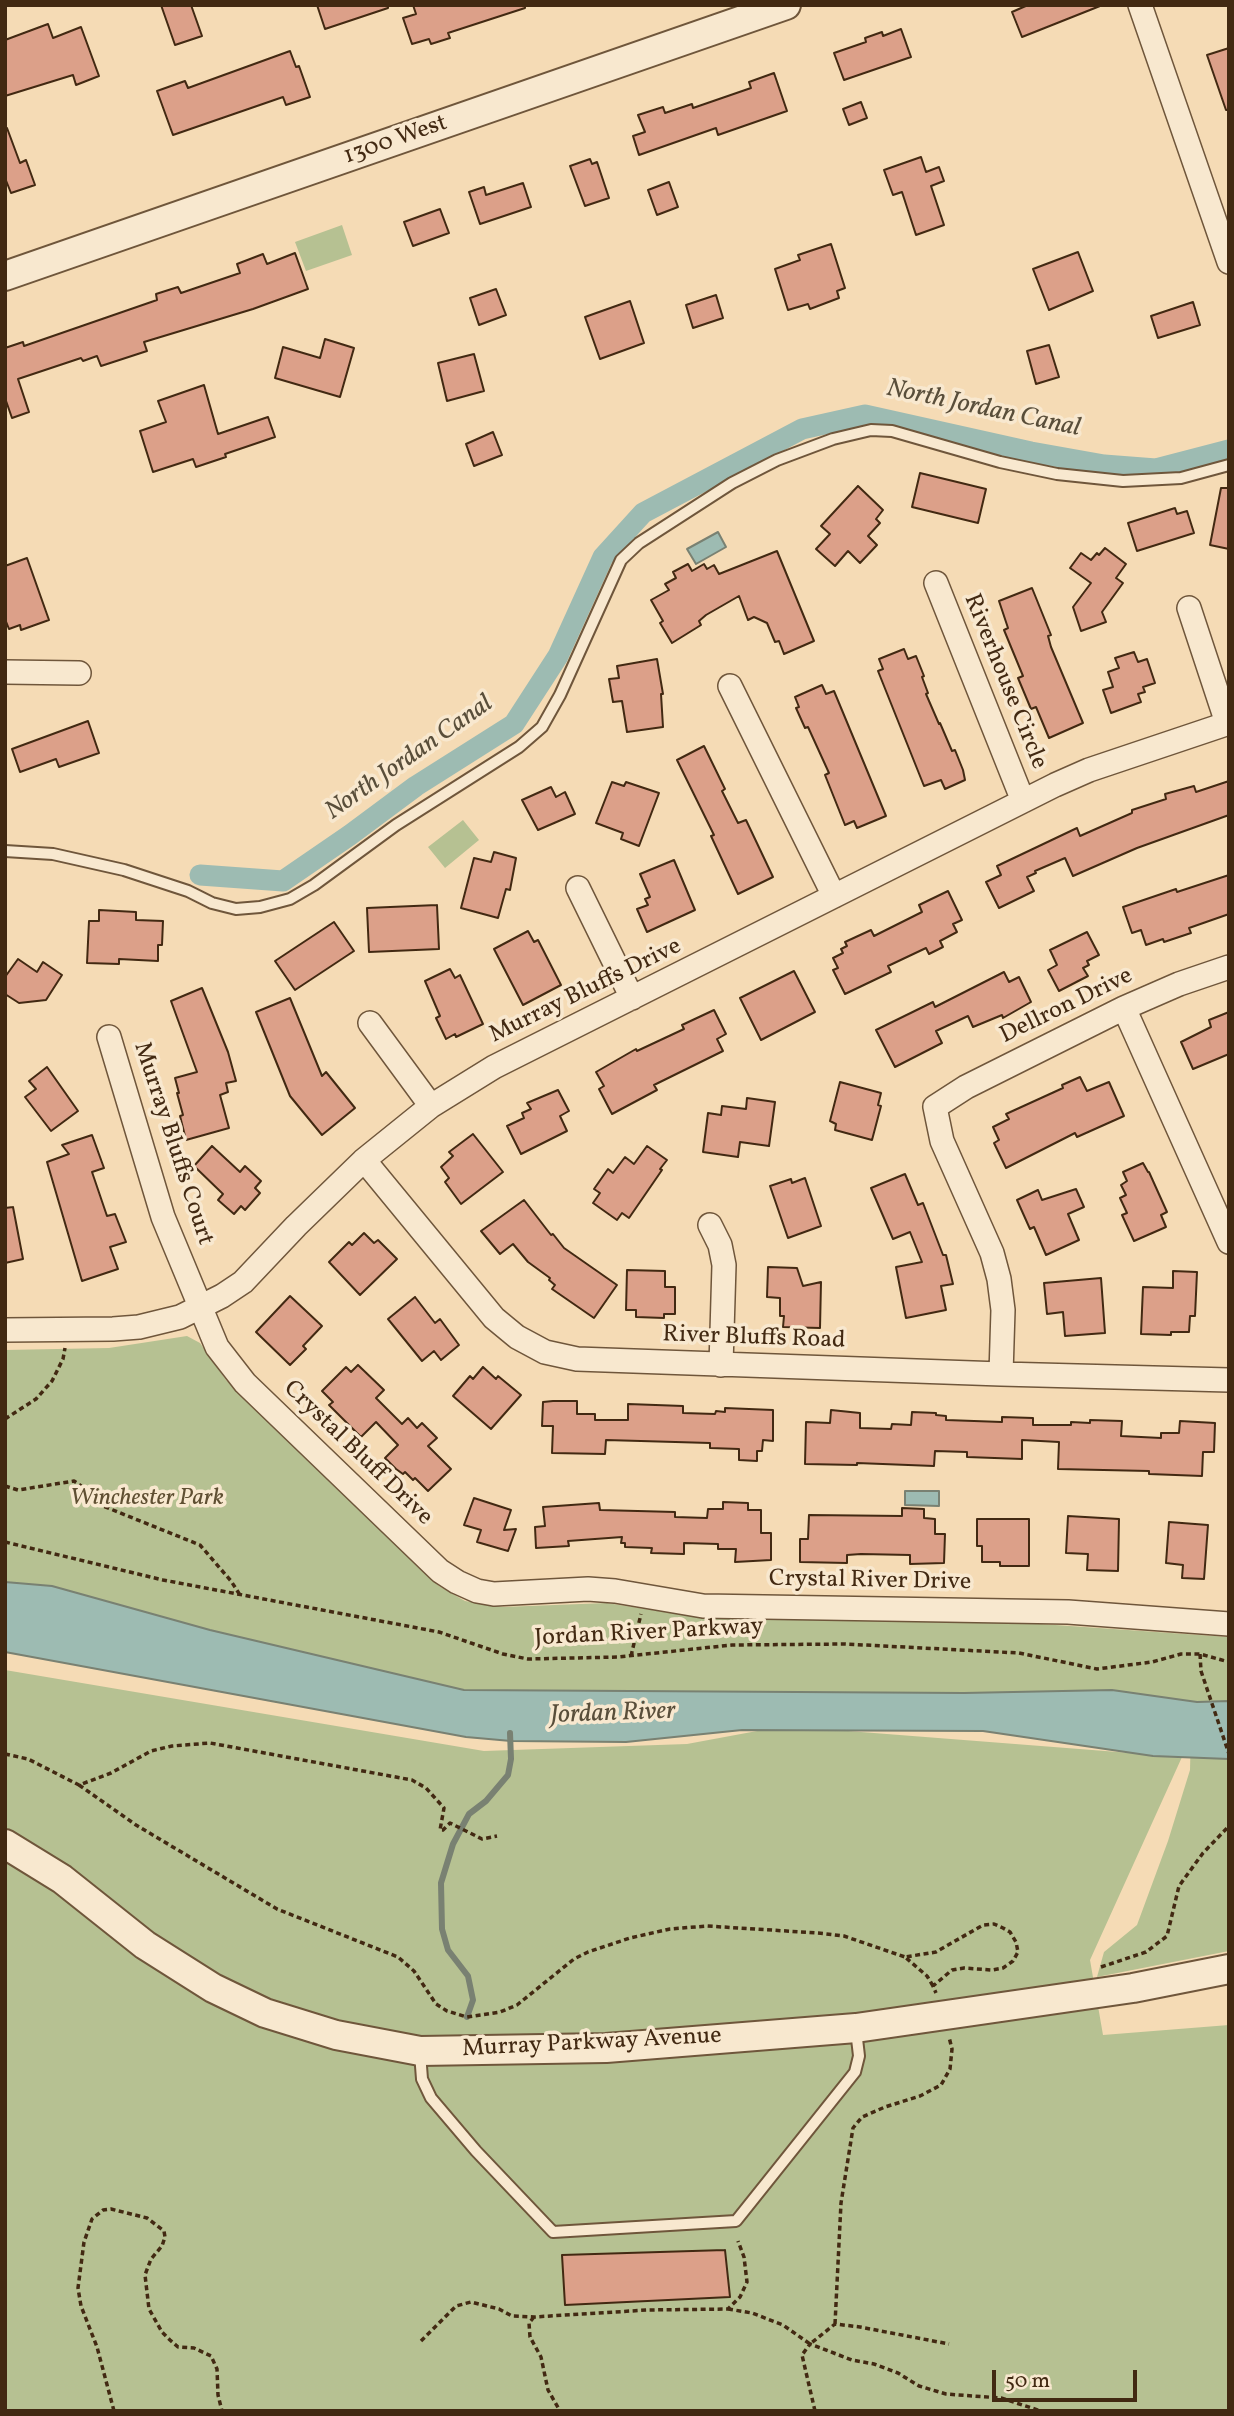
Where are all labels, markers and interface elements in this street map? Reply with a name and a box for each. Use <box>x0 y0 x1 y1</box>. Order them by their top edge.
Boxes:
street label: 1300 West <box>340 110 452 172</box>
water label: North Jordan Canal <box>883 374 1083 446</box>
street label: Riverhouse Circle <box>956 590 1052 774</box>
water label: North Jordan Canal <box>320 690 500 828</box>
street label: Murray Bluffs Drive <box>485 933 687 1051</box>
street label: Dellron Drive <box>996 963 1138 1051</box>
street label: Murray Bluffs Court <box>126 1039 218 1249</box>
street label: River Bluffs Road <box>662 1321 846 1357</box>
street label: Crystal Bluff Drive <box>276 1375 438 1533</box>
park label: Winchester Park <box>70 1486 224 1514</box>
street label: Crystal River Drive <box>769 1566 971 1598</box>
street label: Jordan River Parkway <box>534 1614 764 1654</box>
water label: Jordan River <box>550 1697 676 1733</box>
street label: Murray Parkway Avenue <box>462 2023 722 2065</box>
scale bar <box>996 2356 1141 2400</box>
text: 50 m <box>1005 2367 1050 2396</box>

